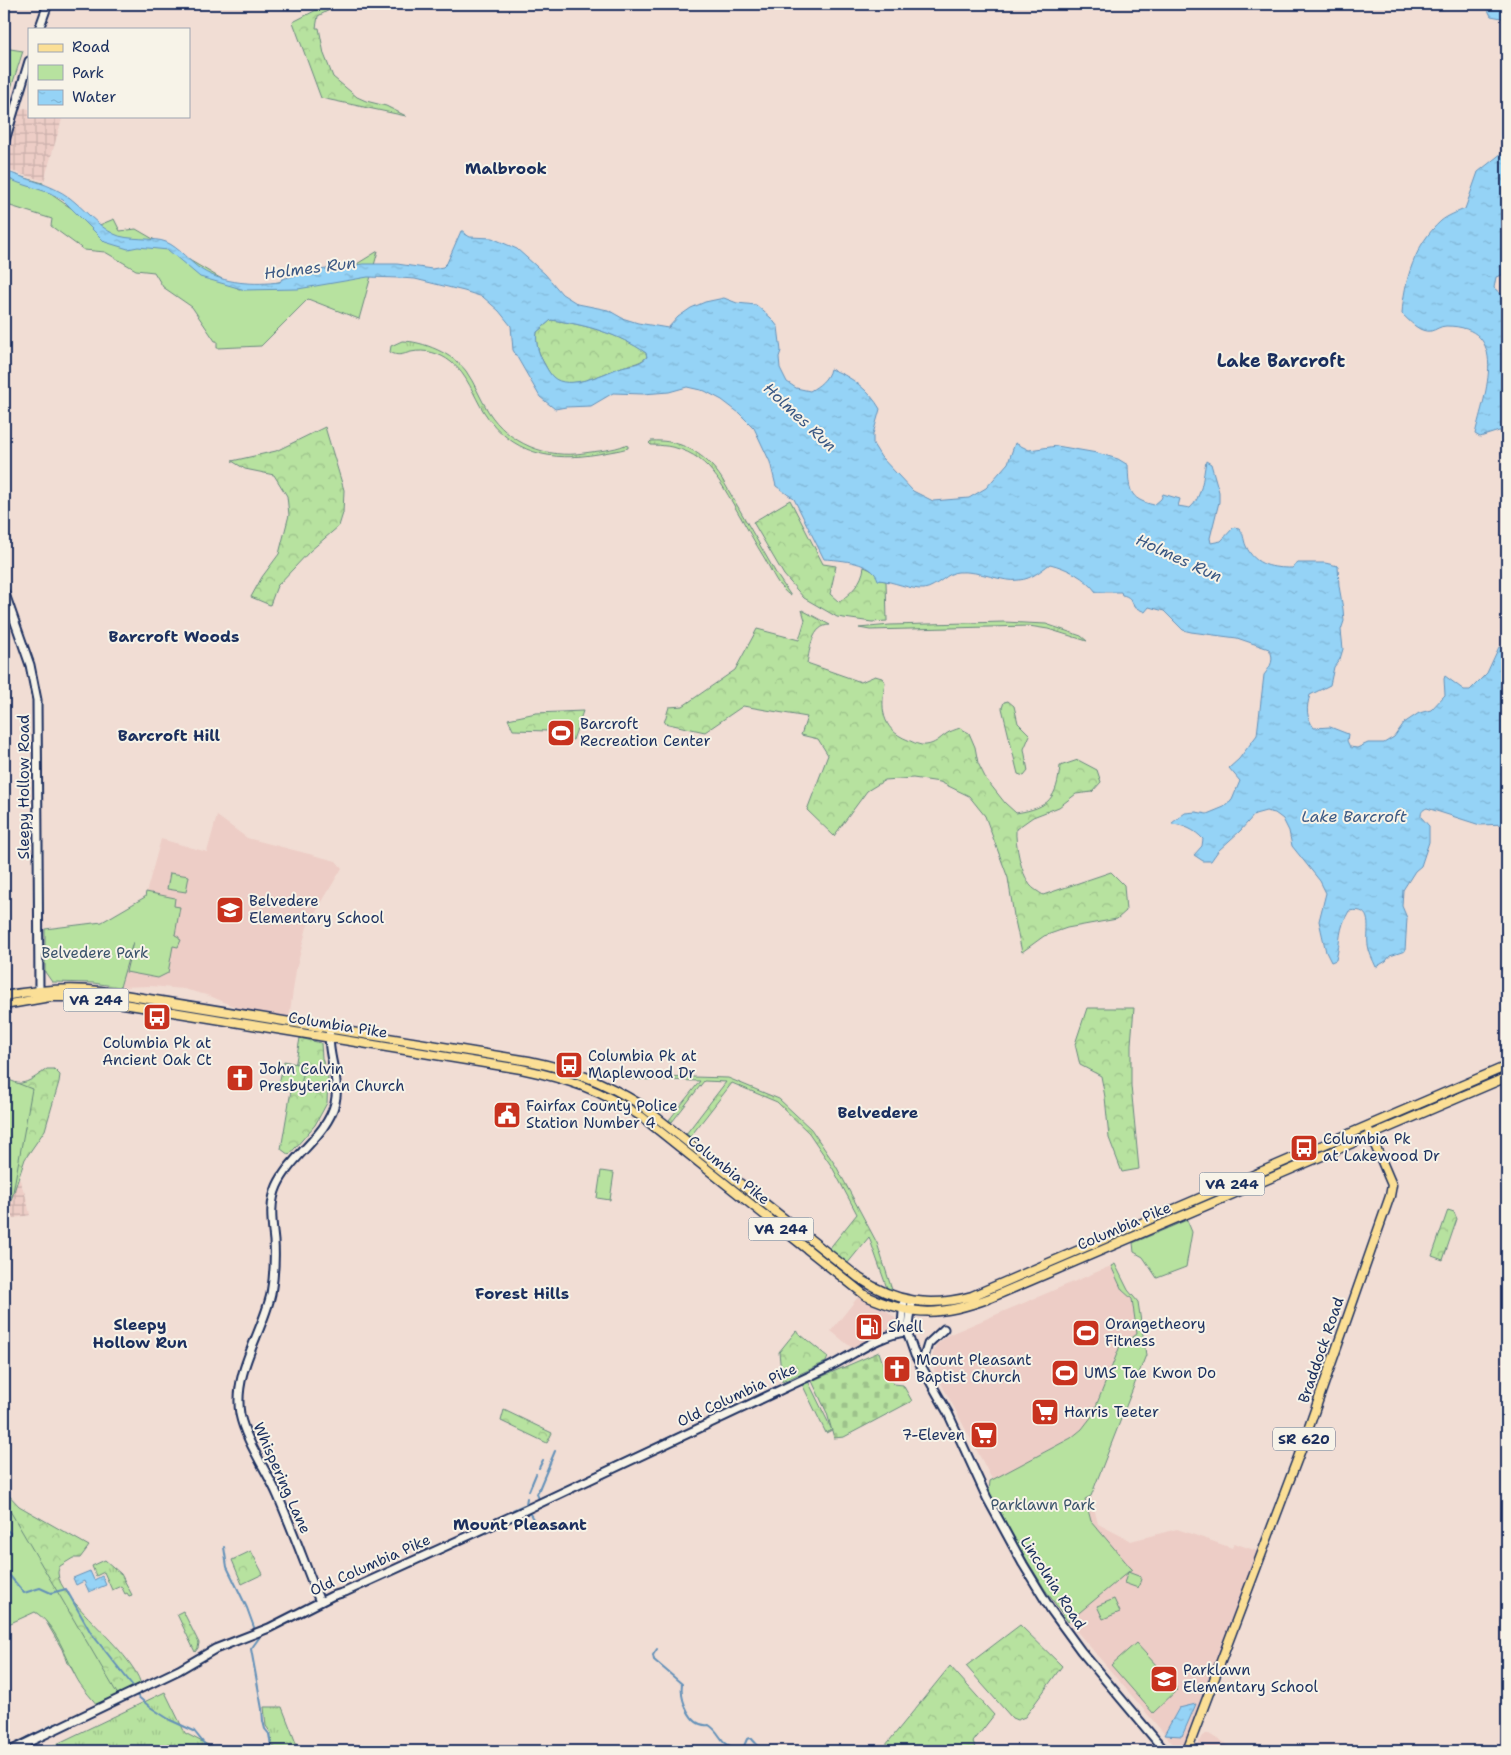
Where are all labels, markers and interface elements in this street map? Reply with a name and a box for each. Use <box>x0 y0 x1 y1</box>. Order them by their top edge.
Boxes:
legend <box>28 28 190 118</box>
text: Road <box>72 37 110 57</box>
text: Park <box>72 63 104 83</box>
text: Water <box>72 87 116 107</box>
district label: Malbrook <box>465 158 547 179</box>
water label: Holmes Run <box>263 252 357 284</box>
district label: Lake Barcroft <box>1217 349 1346 373</box>
water label: Holmes Run <box>759 378 841 456</box>
water label: Holmes Run <box>1133 529 1225 587</box>
district label: Barcroft Woods <box>109 626 239 647</box>
street label: Sleepy Hollow Road <box>14 714 34 859</box>
place label: Barcroft Recreation Center <box>580 714 711 751</box>
sports icon: Barcroft Recreation Center <box>546 718 576 748</box>
district label: Barcroft Hill <box>118 725 221 746</box>
water label: Lake Barcroft <box>1301 806 1407 827</box>
place label: Belvedere Elementary School <box>249 891 385 928</box>
school or university icon: Belvedere Elementary School <box>215 895 245 925</box>
park label: Belvedere Park <box>41 943 149 963</box>
road number: VA 244 <box>64 988 128 1012</box>
bus stop icon: Columbia Pk at Ancient Oak Ct <box>142 1002 172 1032</box>
street label: Columbia Pike <box>287 1007 389 1043</box>
place label: Columbia Pk at Ancient Oak Ct <box>102 1033 212 1070</box>
place label: Columbia Pk at Maplewood Dr <box>588 1046 697 1083</box>
bus stop icon: Columbia Pk at Maplewood Dr <box>554 1050 584 1080</box>
place label: John Calvin Presbyterian Church <box>259 1059 405 1096</box>
church icon: John Calvin Presbyterian Church <box>225 1063 255 1093</box>
place label: Fairfax County Police Station Number 4 <box>526 1096 678 1133</box>
public building icon: Fairfax County Police Station Number 4 <box>492 1100 522 1130</box>
district label: Belvedere <box>838 1102 919 1123</box>
place label: Columbia Pk at Lakewood Dr <box>1323 1129 1440 1166</box>
street label: Columbia Pike <box>684 1131 774 1209</box>
bus stop icon: Columbia Pk at Lakewood Dr <box>1289 1133 1319 1163</box>
road number: VA 244 <box>1200 1172 1264 1196</box>
street label: Columbia Pike <box>1074 1197 1174 1255</box>
road number: VA 244 <box>748 1218 814 1240</box>
district label: Forest Hills <box>475 1283 569 1304</box>
street label: Braddock Road <box>1294 1294 1349 1406</box>
fuel station icon: Shell <box>854 1312 884 1342</box>
district label: Sleepy Hollow Run <box>93 1314 188 1353</box>
place label: Orangetheory Fitness <box>1105 1314 1206 1351</box>
place label: Shell <box>888 1317 923 1337</box>
sports icon: Orangetheory Fitness <box>1071 1318 1101 1348</box>
place label: Mount Pleasant Baptist Church <box>916 1350 1032 1387</box>
church icon: Mount Pleasant Baptist Church <box>882 1354 912 1384</box>
street label: Old Columbia Pike <box>674 1358 800 1432</box>
sports icon: UMS Tae Kwon Do <box>1050 1358 1080 1388</box>
place label: UMS Tae Kwon Do <box>1084 1363 1216 1383</box>
supermarket icon: Harris Teeter <box>1030 1397 1060 1427</box>
place label: Harris Teeter <box>1064 1402 1159 1422</box>
street label: Whispering Lane <box>248 1419 316 1537</box>
supermarket icon: 7-Eleven <box>969 1420 999 1450</box>
place label: 7-Eleven <box>902 1425 965 1445</box>
road number: SR 620 <box>1273 1428 1335 1450</box>
park label: Parklawn Park <box>991 1495 1095 1515</box>
district label: Mount Pleasant <box>453 1514 587 1535</box>
street label: Old Columbia Pike <box>307 1529 433 1601</box>
street label: Lincolnia Road <box>1016 1533 1091 1634</box>
place label: Parklawn Elementary School <box>1183 1660 1319 1697</box>
school or university icon: Parklawn Elementary School <box>1149 1664 1179 1694</box>

